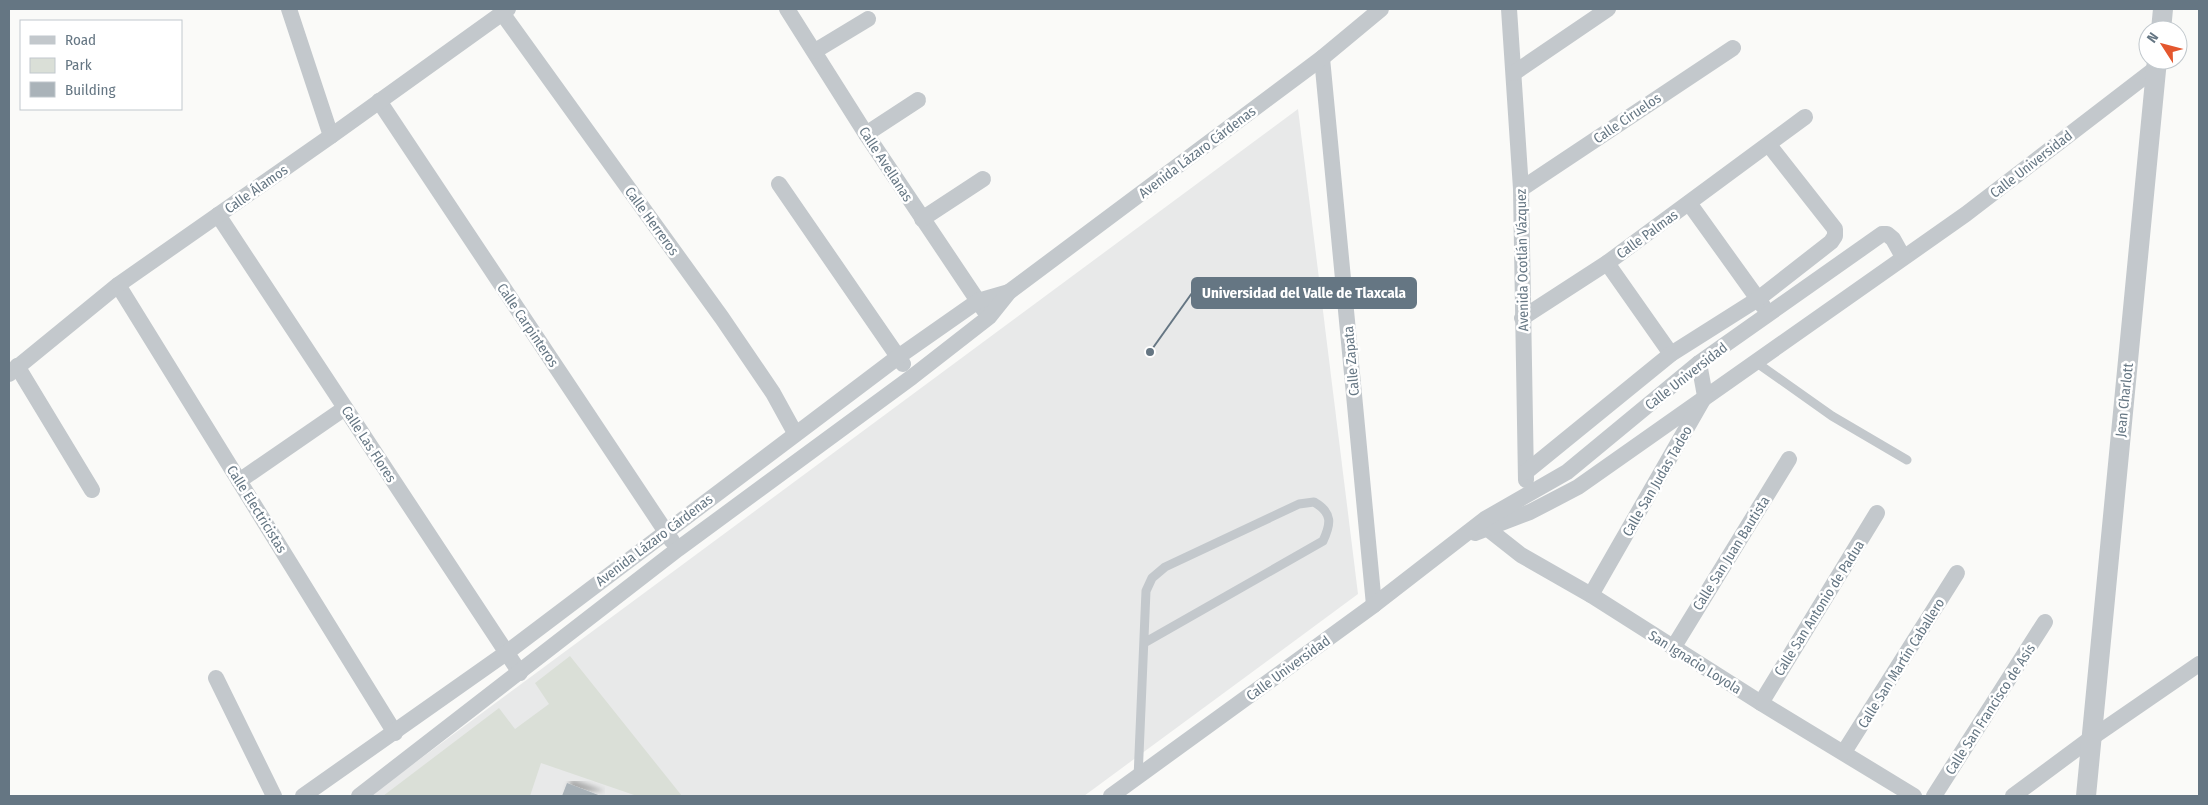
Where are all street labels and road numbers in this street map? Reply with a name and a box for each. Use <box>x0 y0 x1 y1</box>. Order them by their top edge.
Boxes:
street label: Calle Ciruelos <box>1590 90 1664 147</box>
street label: Avenida Lázaro Cárdenas <box>1135 103 1259 202</box>
street label: Calle Avellanas <box>855 124 916 205</box>
street label: Calle Universidad <box>1987 127 2076 202</box>
street label: Calle Álamos <box>221 161 291 217</box>
street label: Calle Herreros <box>621 184 682 259</box>
street label: Avenida Ocotlán Vázquez <box>1513 188 1532 331</box>
street label: Calle Palmas <box>1613 206 1681 262</box>
street label: Calle Carpinteros <box>493 280 562 370</box>
street label: Calle Zapata <box>1340 325 1363 397</box>
street label: Calle Universidad <box>1642 339 1731 414</box>
street label: Jean Charlott <box>2112 362 2137 438</box>
street label: Calle Las Flores <box>338 403 400 486</box>
street label: Calle San Judas Tadeo <box>1619 423 1696 540</box>
street label: Calle Electricistas <box>223 462 290 556</box>
street label: Avenida Lázaro Cárdenas <box>592 491 716 590</box>
street label: Calle San Juan Bautista <box>1689 493 1774 614</box>
street label: Calle San Antonio de Padua <box>1771 537 1868 679</box>
street label: Calle San Martín Caballero <box>1854 595 1948 731</box>
street label: San Ignacio Loyola <box>1645 627 1744 698</box>
street label: Calle Universidad <box>1243 632 1334 705</box>
street label: Calle San Francisco de Asís <box>1942 641 2039 778</box>

